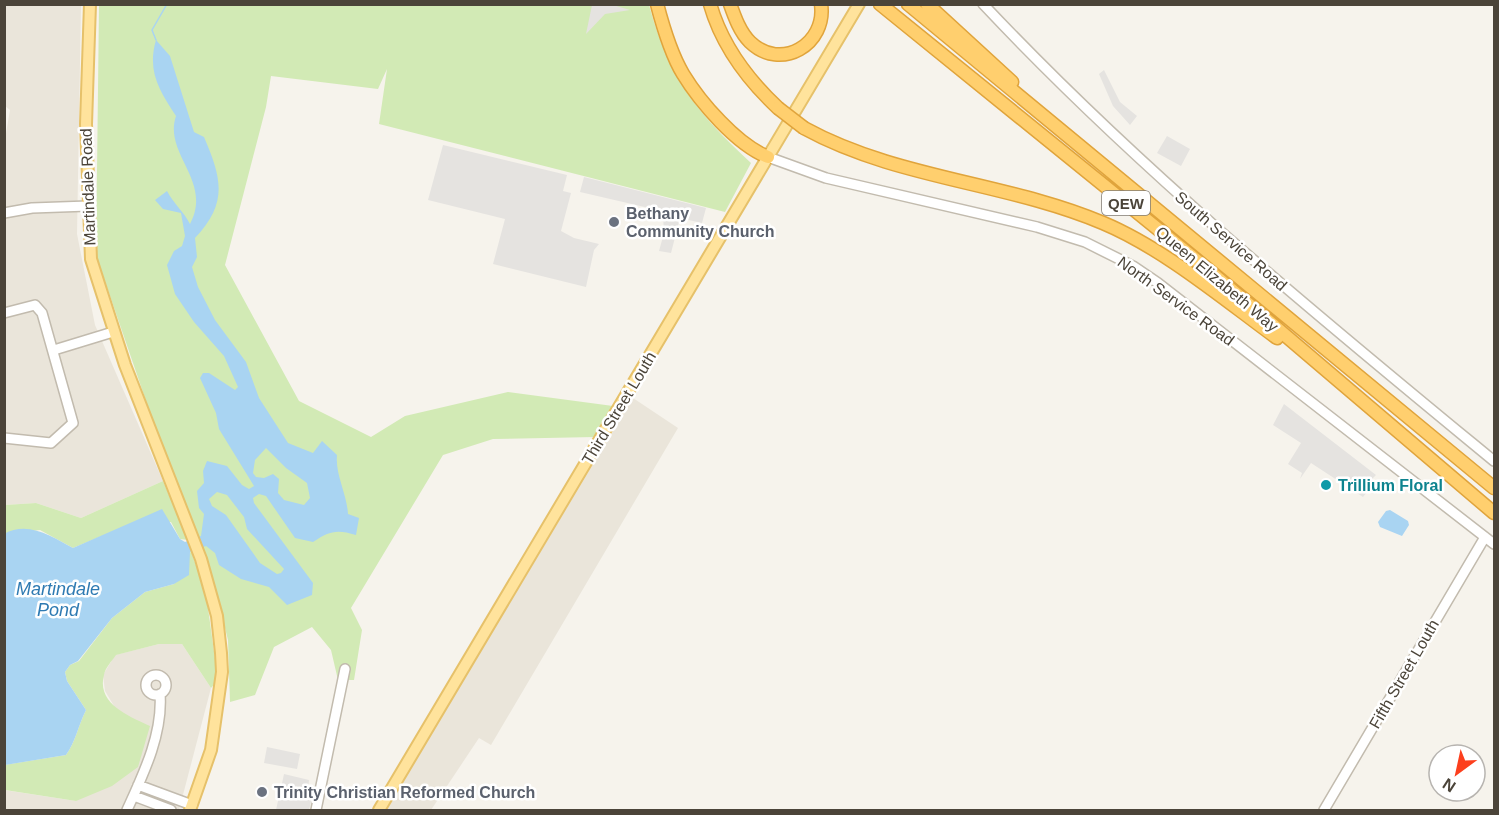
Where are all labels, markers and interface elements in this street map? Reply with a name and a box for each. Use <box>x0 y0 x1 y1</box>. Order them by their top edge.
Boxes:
street label: Martindale Road <box>77 128 99 246</box>
street label: South Service Road <box>1172 188 1290 294</box>
road number: QEW <box>1102 191 1150 215</box>
place label: Bethany Community Church <box>626 205 774 240</box>
marker: Bethany Community Church <box>607 215 621 229</box>
street label: Queen Elizabeth Way <box>1152 223 1282 335</box>
street label: North Service Road <box>1115 253 1237 349</box>
street label: Third Street Louth <box>579 349 659 467</box>
place label: Trillium Floral <box>1338 477 1443 494</box>
marker: Trillium Floral <box>1319 478 1333 492</box>
water label: Martindale Pond <box>16 579 100 620</box>
street label: Fifth Street Louth <box>1366 617 1442 731</box>
north arrow <box>1427 743 1487 803</box>
text: N <box>1440 775 1459 795</box>
place label: Trinity Christian Reformed Church <box>274 784 535 801</box>
marker: Trinity Christian Reformed Church <box>255 785 269 799</box>

